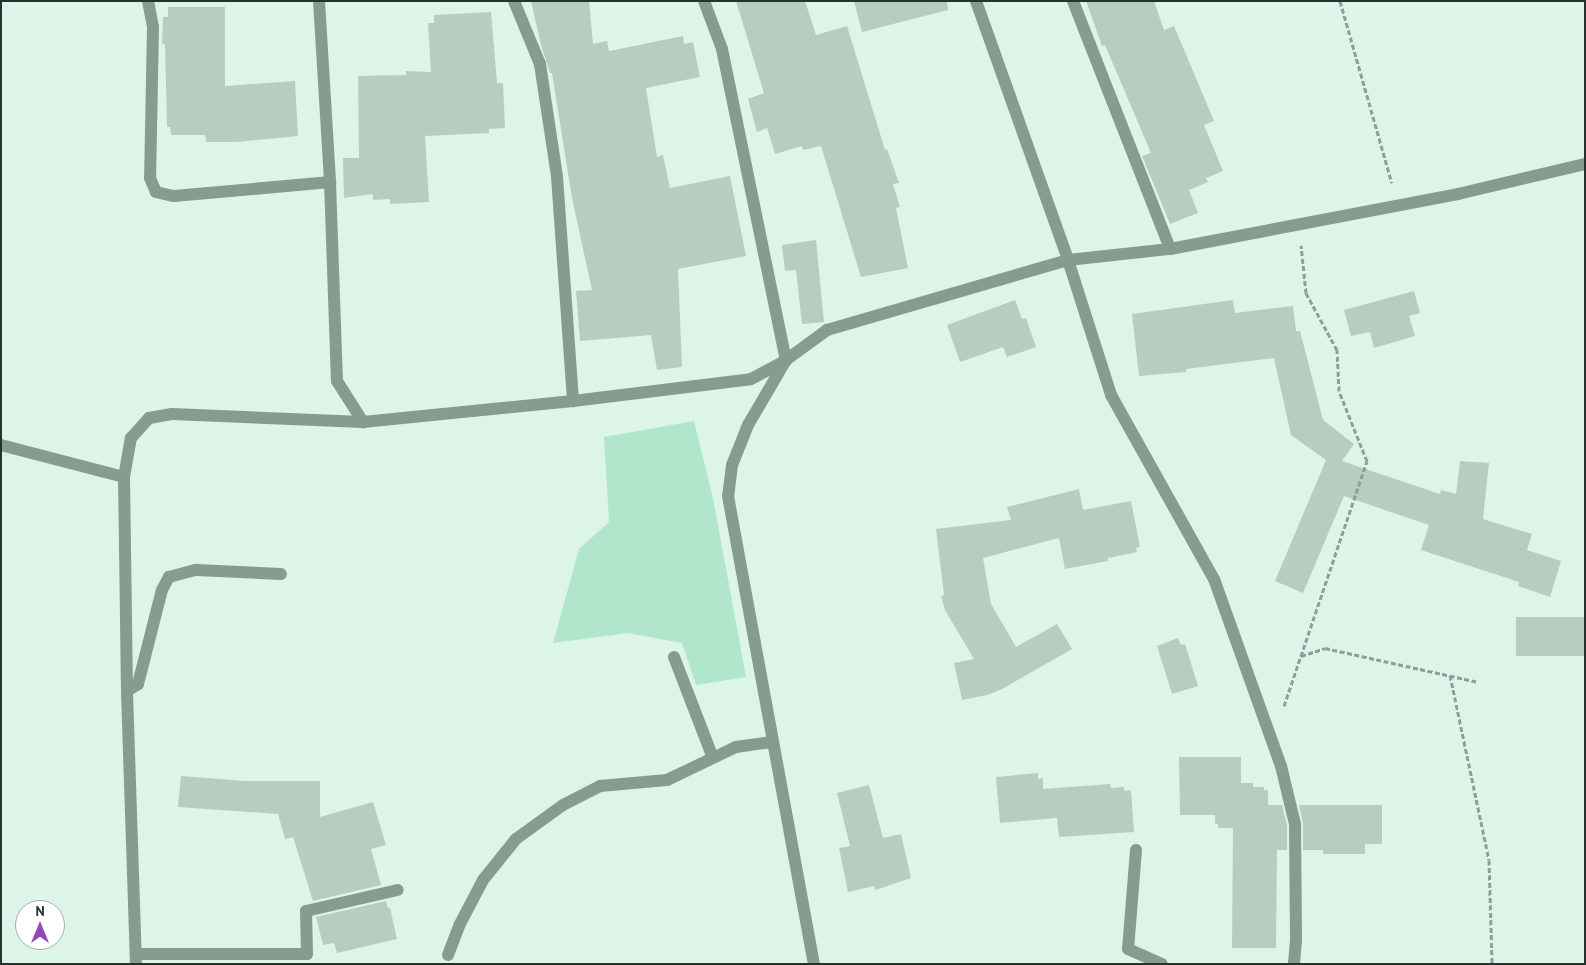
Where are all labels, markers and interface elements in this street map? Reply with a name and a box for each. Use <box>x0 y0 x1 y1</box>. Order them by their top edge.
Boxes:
north arrow <box>15 900 65 950</box>
text: N <box>35 902 45 920</box>

